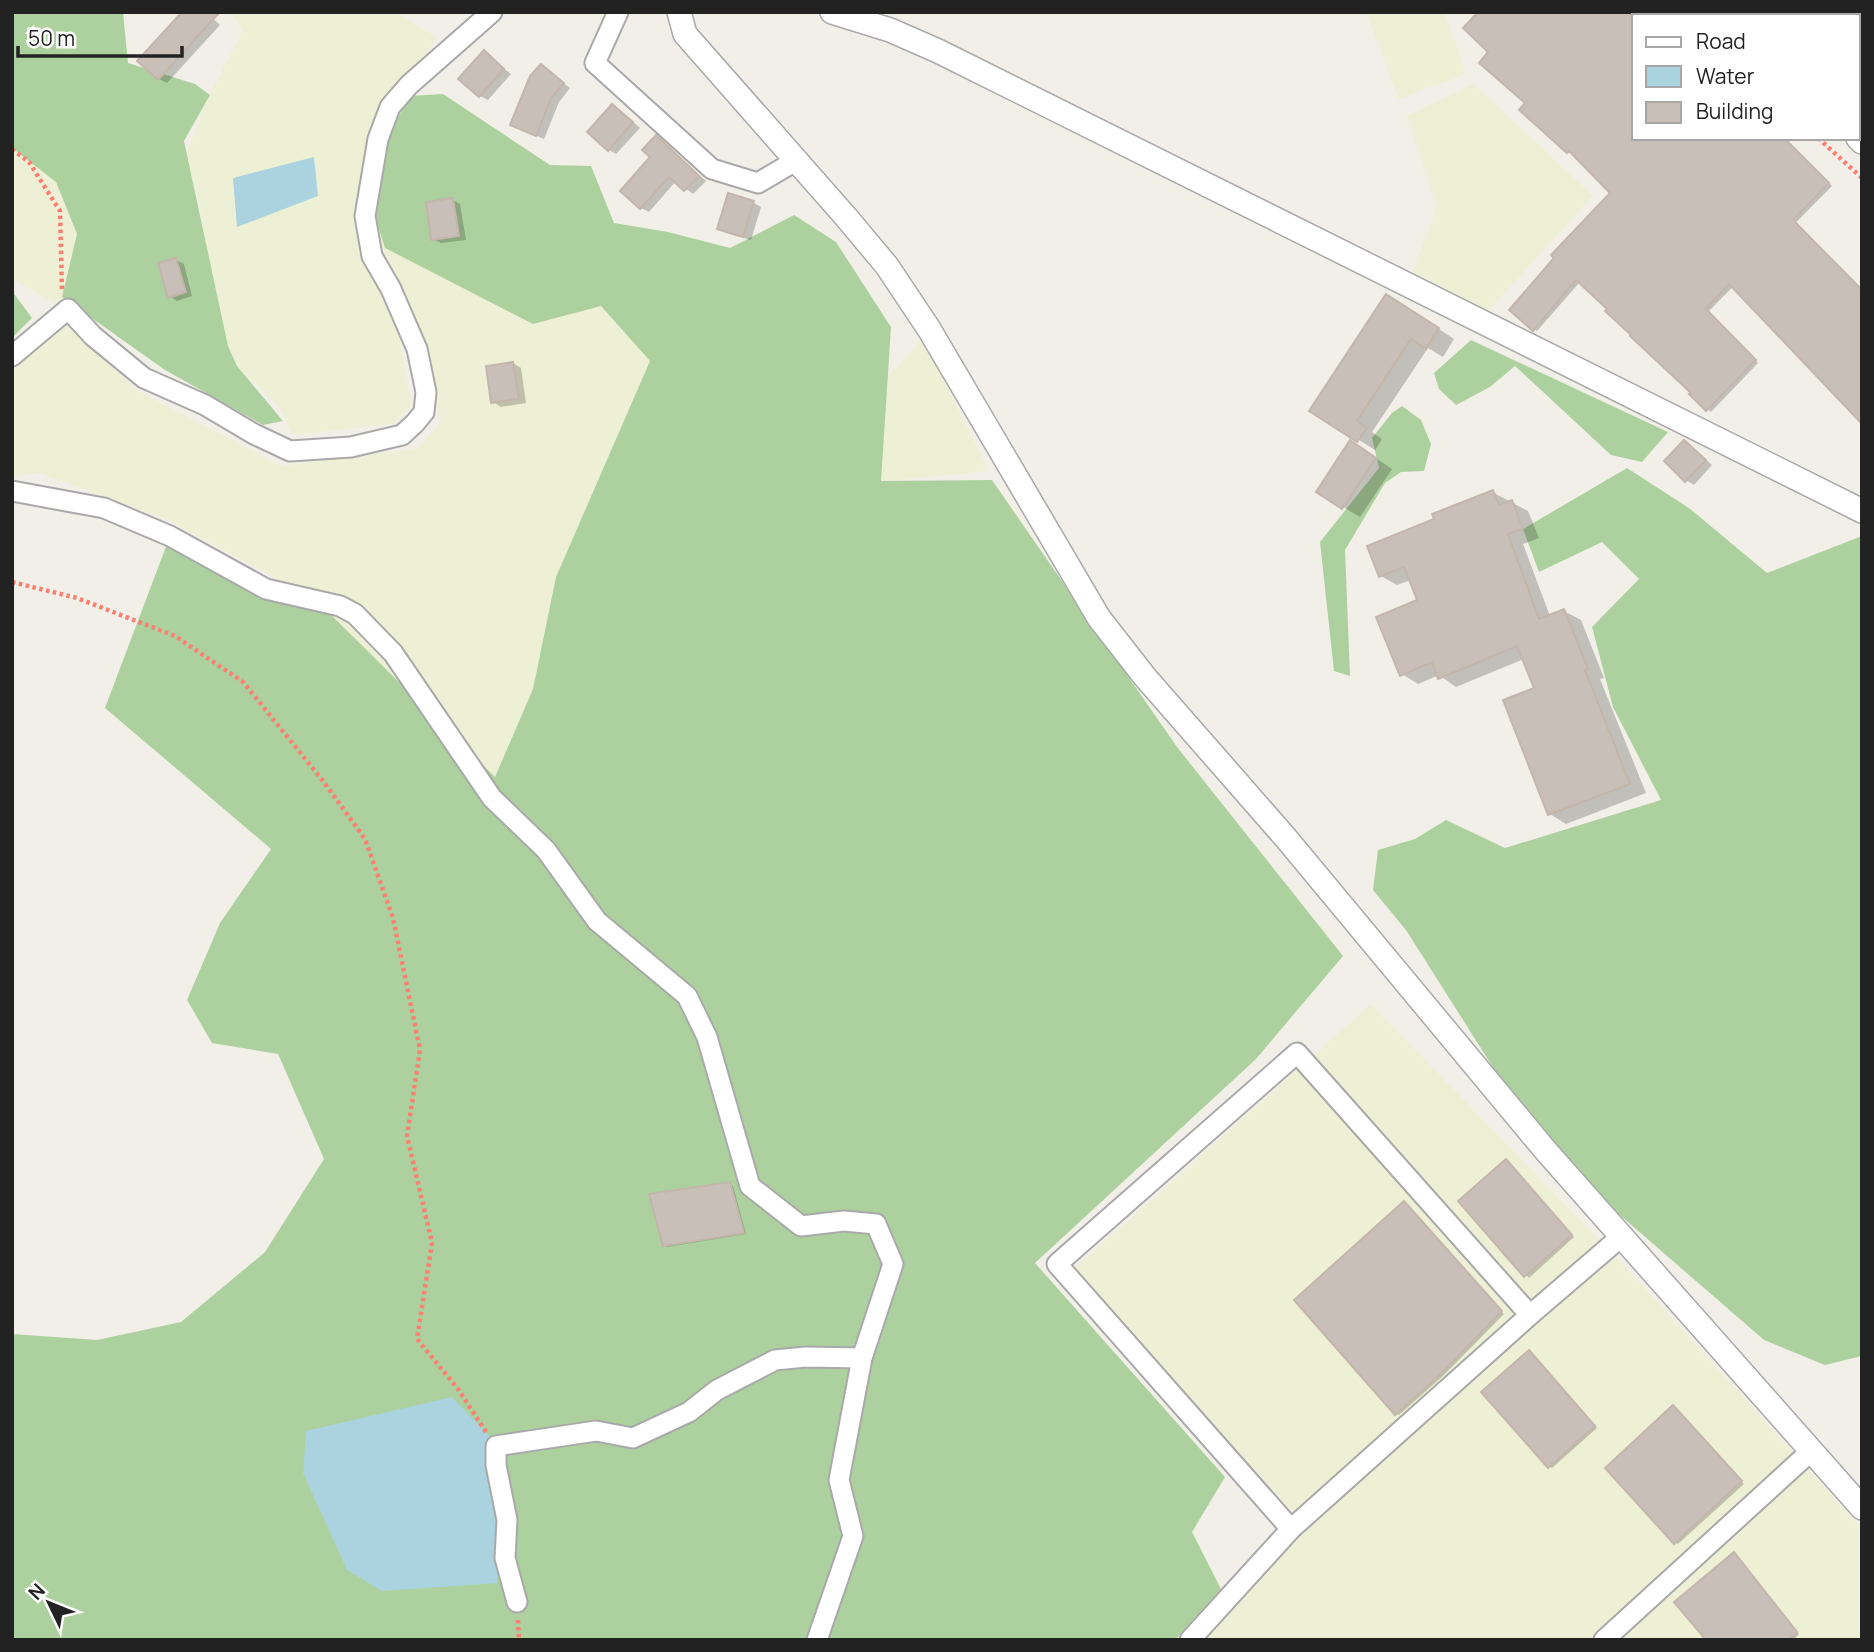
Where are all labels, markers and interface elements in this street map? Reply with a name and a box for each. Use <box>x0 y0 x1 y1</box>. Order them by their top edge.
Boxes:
scale bar <box>18 14 182 58</box>
legend <box>1632 14 1860 140</box>
text: 50 m <box>28 24 75 52</box>
text: Road <box>1696 27 1746 55</box>
text: Water <box>1696 62 1755 90</box>
text: Building <box>1696 97 1773 125</box>
north arrow <box>14 1568 84 1638</box>
text: N <box>22 1578 51 1605</box>

